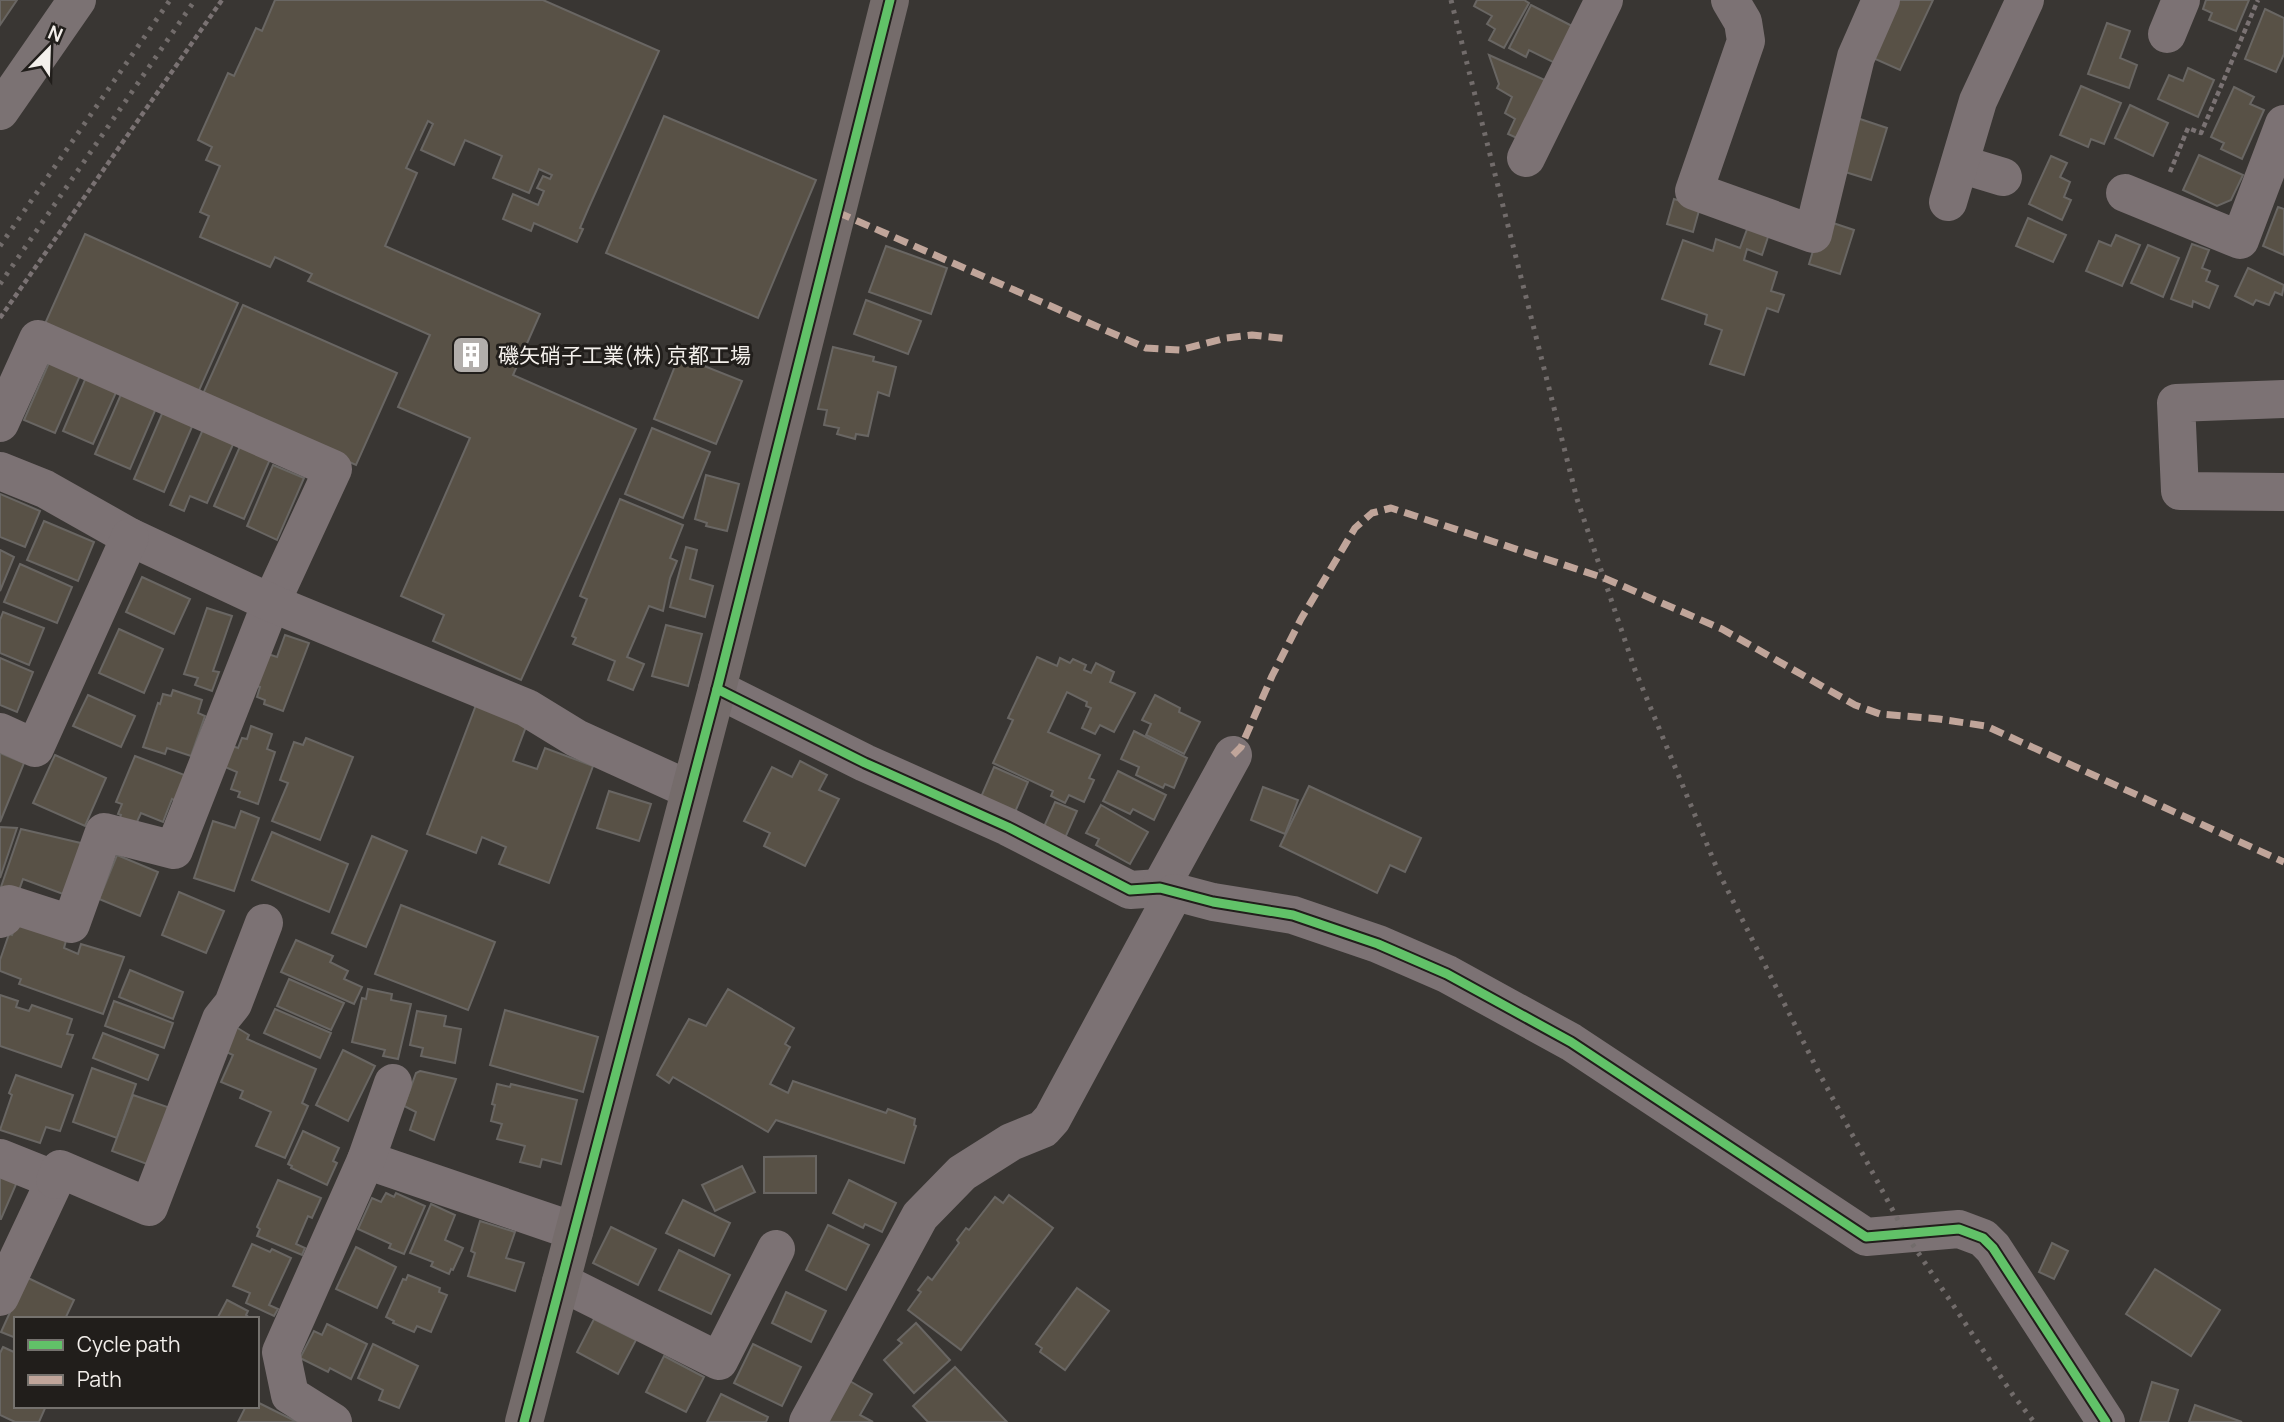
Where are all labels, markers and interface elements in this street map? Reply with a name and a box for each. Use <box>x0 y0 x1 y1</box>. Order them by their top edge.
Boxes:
north arrow <box>14 14 84 84</box>
text: N <box>44 19 67 48</box>
building icon: 磯矢硝子工業(株) 京都工場 <box>450 334 492 376</box>
place label: 磯矢硝子工業(株) 京都工場 <box>498 341 751 369</box>
legend <box>14 1317 259 1408</box>
text: Cycle path <box>77 1330 180 1358</box>
text: Path <box>77 1365 122 1393</box>

